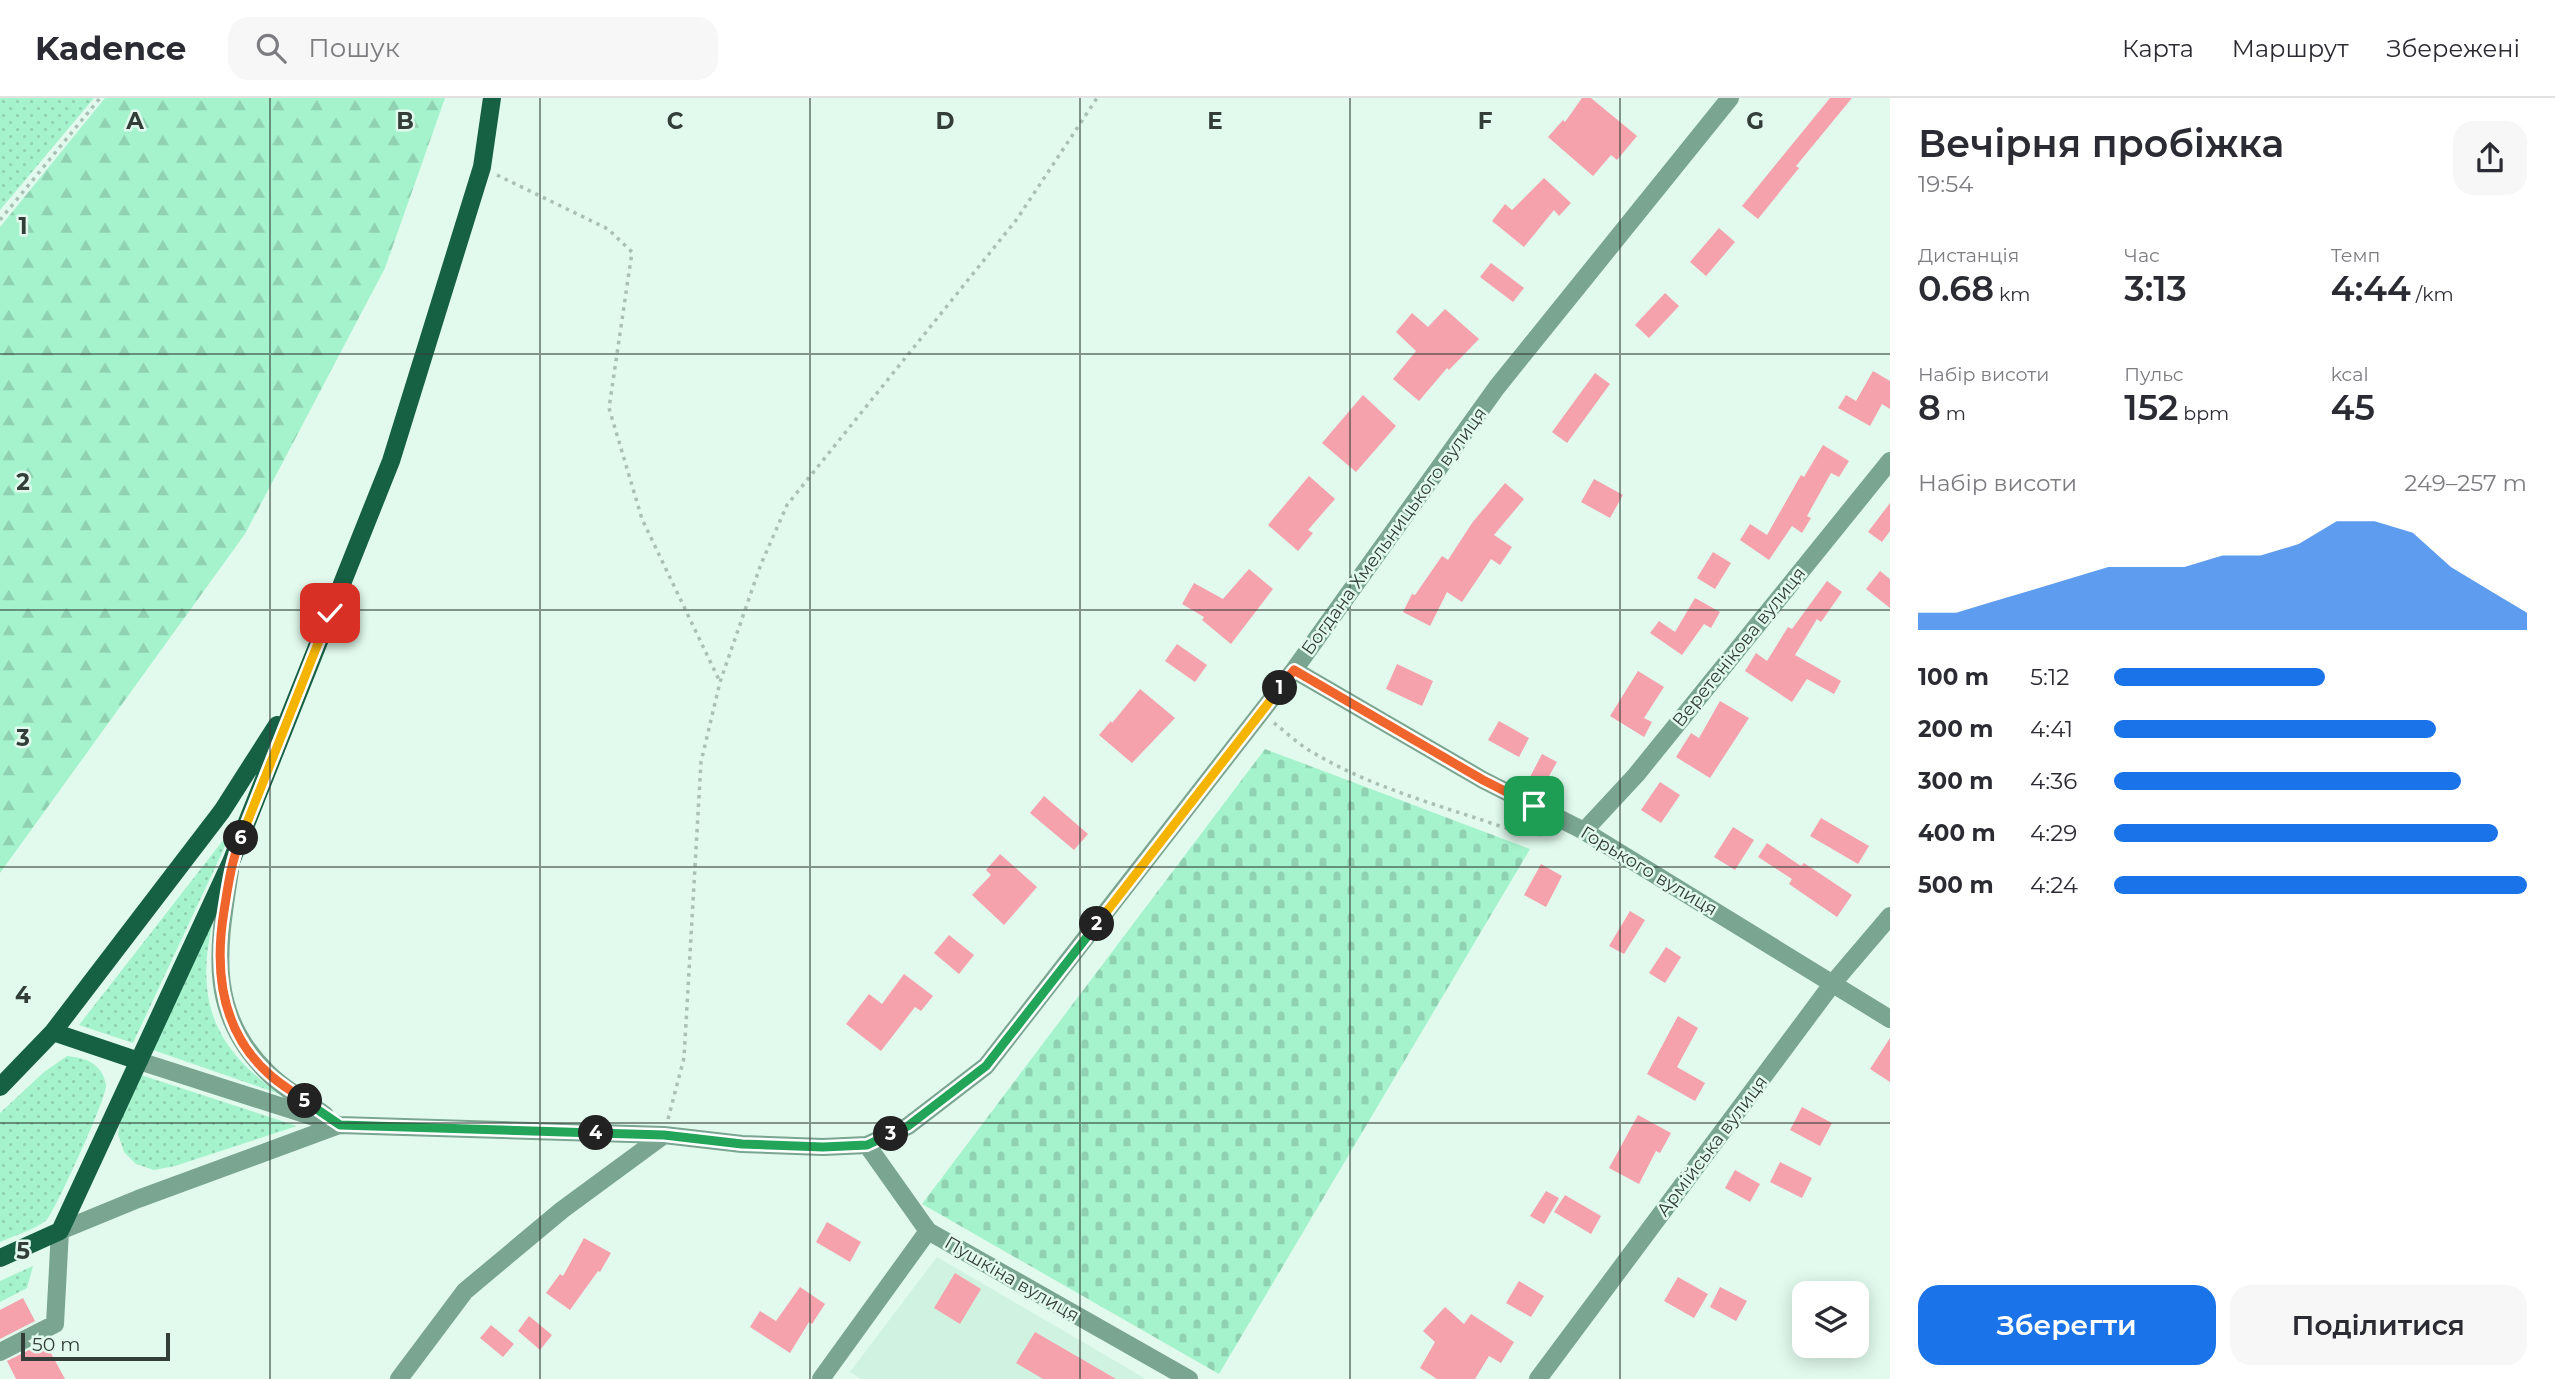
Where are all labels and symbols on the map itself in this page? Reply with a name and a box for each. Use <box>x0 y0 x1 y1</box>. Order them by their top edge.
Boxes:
text: A <box>125 107 144 135</box>
text: B <box>396 107 414 135</box>
text: C <box>667 107 684 135</box>
text: D <box>936 107 955 135</box>
text: E <box>1207 107 1223 135</box>
text: F <box>1478 107 1493 135</box>
text: G <box>1746 107 1764 135</box>
text: 1 <box>18 212 28 240</box>
street label: Богдана Хмельницького вулиця <box>1297 403 1491 659</box>
text: 2 <box>16 468 30 496</box>
street label: Веретенікова вулиця <box>1668 563 1810 731</box>
pin <box>300 583 360 643</box>
pin: 1 <box>1262 670 1298 706</box>
text: 3 <box>15 724 30 752</box>
pin <box>1504 776 1564 836</box>
pin: 6 <box>224 820 258 856</box>
street label: Горького вулиця <box>1577 822 1721 920</box>
pin: 2 <box>1080 906 1114 942</box>
text: 4 <box>15 981 31 1009</box>
street label: Армійська вулиця <box>1652 1071 1772 1221</box>
pin: 5 <box>288 1084 322 1118</box>
pin: 4 <box>578 1116 614 1150</box>
pin: 3 <box>874 1116 908 1152</box>
street label: Пушкіна вулиця <box>941 1232 1083 1326</box>
text: 5 <box>16 1237 30 1265</box>
scale bar <box>21 1330 170 1362</box>

